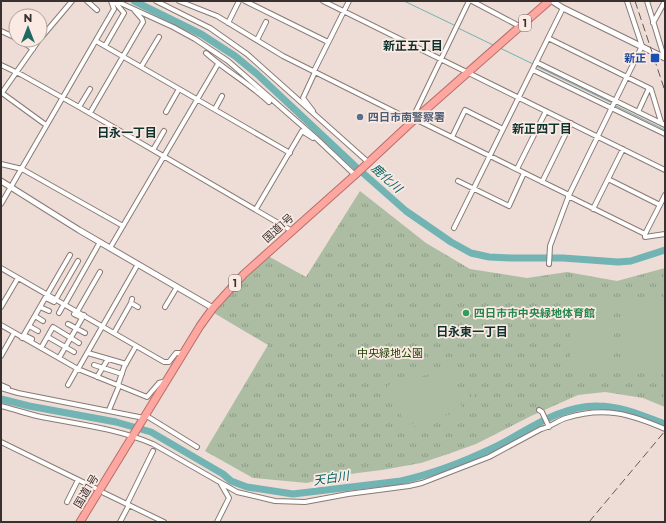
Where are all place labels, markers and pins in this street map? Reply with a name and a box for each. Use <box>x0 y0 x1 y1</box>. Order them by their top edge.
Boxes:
place label: 新正 <box>624 51 646 65</box>
marker: 新正 <box>649 52 661 64</box>
place label: 四日市南警察署 <box>368 110 445 124</box>
marker: 四日市南警察署 <box>355 112 365 122</box>
place label: 四日市市中央緑地体育館 <box>474 306 595 320</box>
marker: 四日市市中央緑地体育館 <box>461 308 471 318</box>

